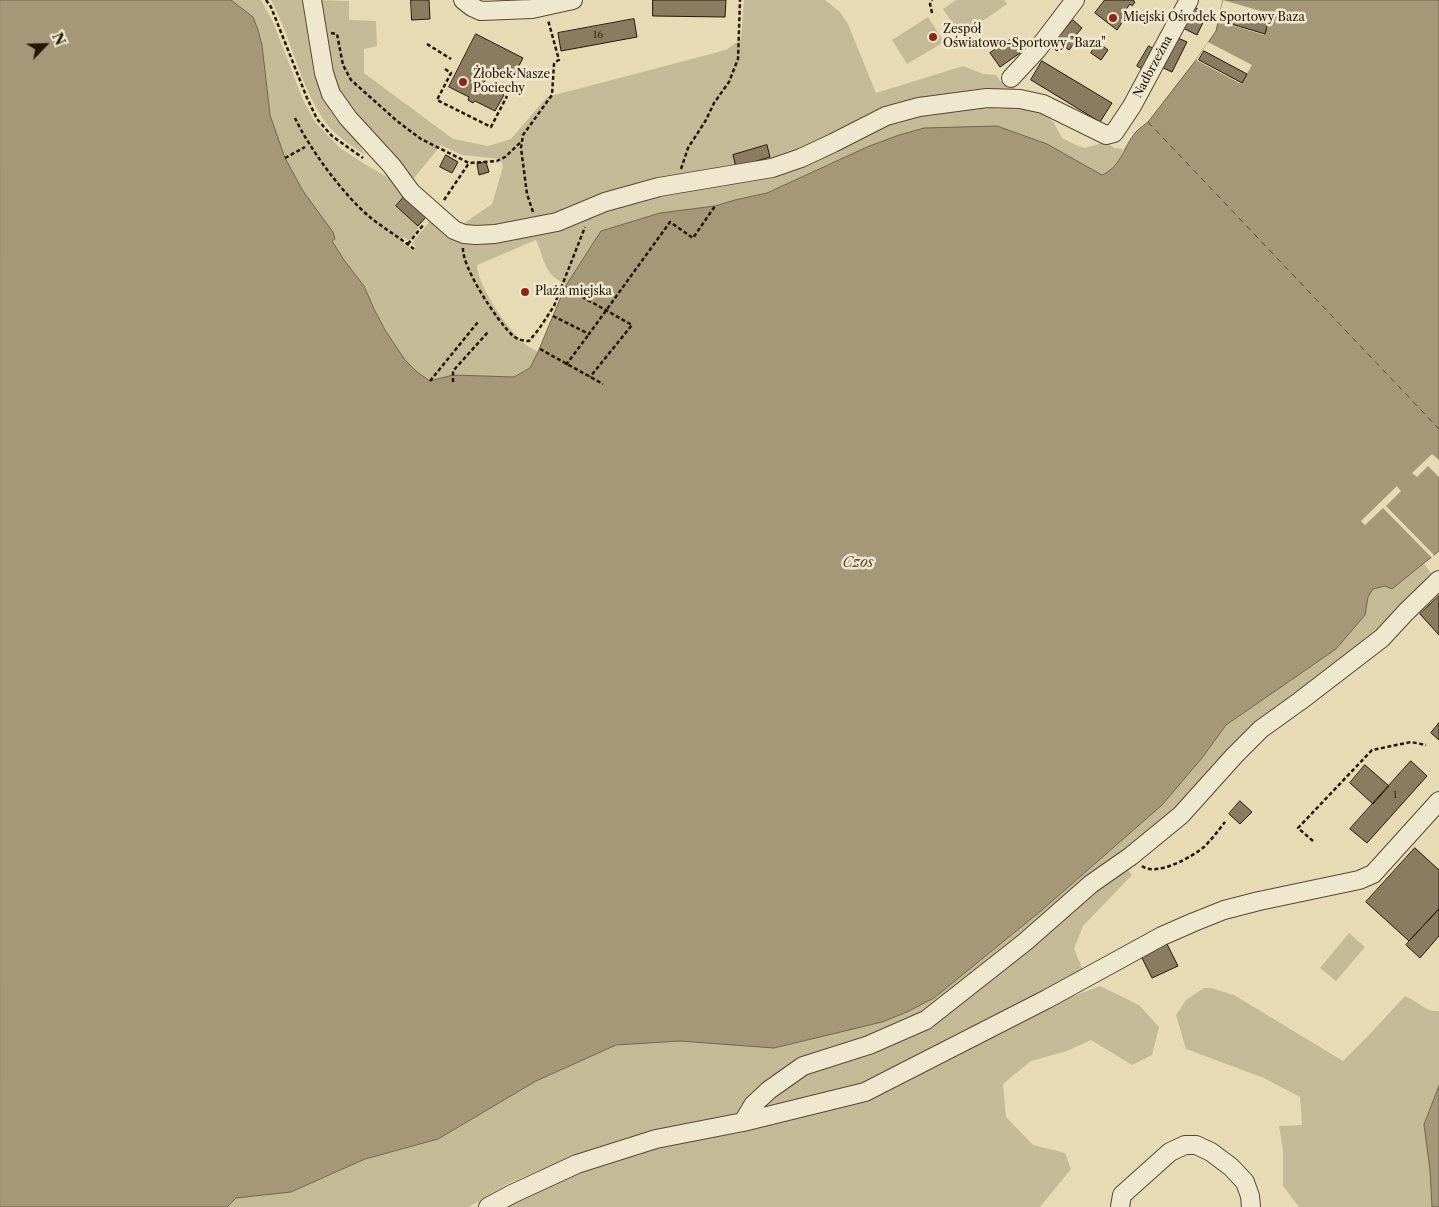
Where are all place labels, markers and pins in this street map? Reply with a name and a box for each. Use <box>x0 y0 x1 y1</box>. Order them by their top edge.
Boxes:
place label: Miejski Ośrodek Sportowy Baza <box>1123 11 1305 25</box>
marker: Miejski Ośrodek Sportowy Baza <box>1107 12 1119 24</box>
place label: Zespół Oświatowo-Sportowy "Baza" <box>943 23 1106 51</box>
marker: Zespół Oświatowo-Sportowy "Baza" <box>927 31 939 43</box>
place label: Żłobek Nasze Pociechy <box>473 68 550 96</box>
marker: Żłobek Nasze Pociechy <box>457 76 469 88</box>
place label: Plaża miejska <box>535 285 612 299</box>
marker: Plaża miejska <box>519 286 531 298</box>

